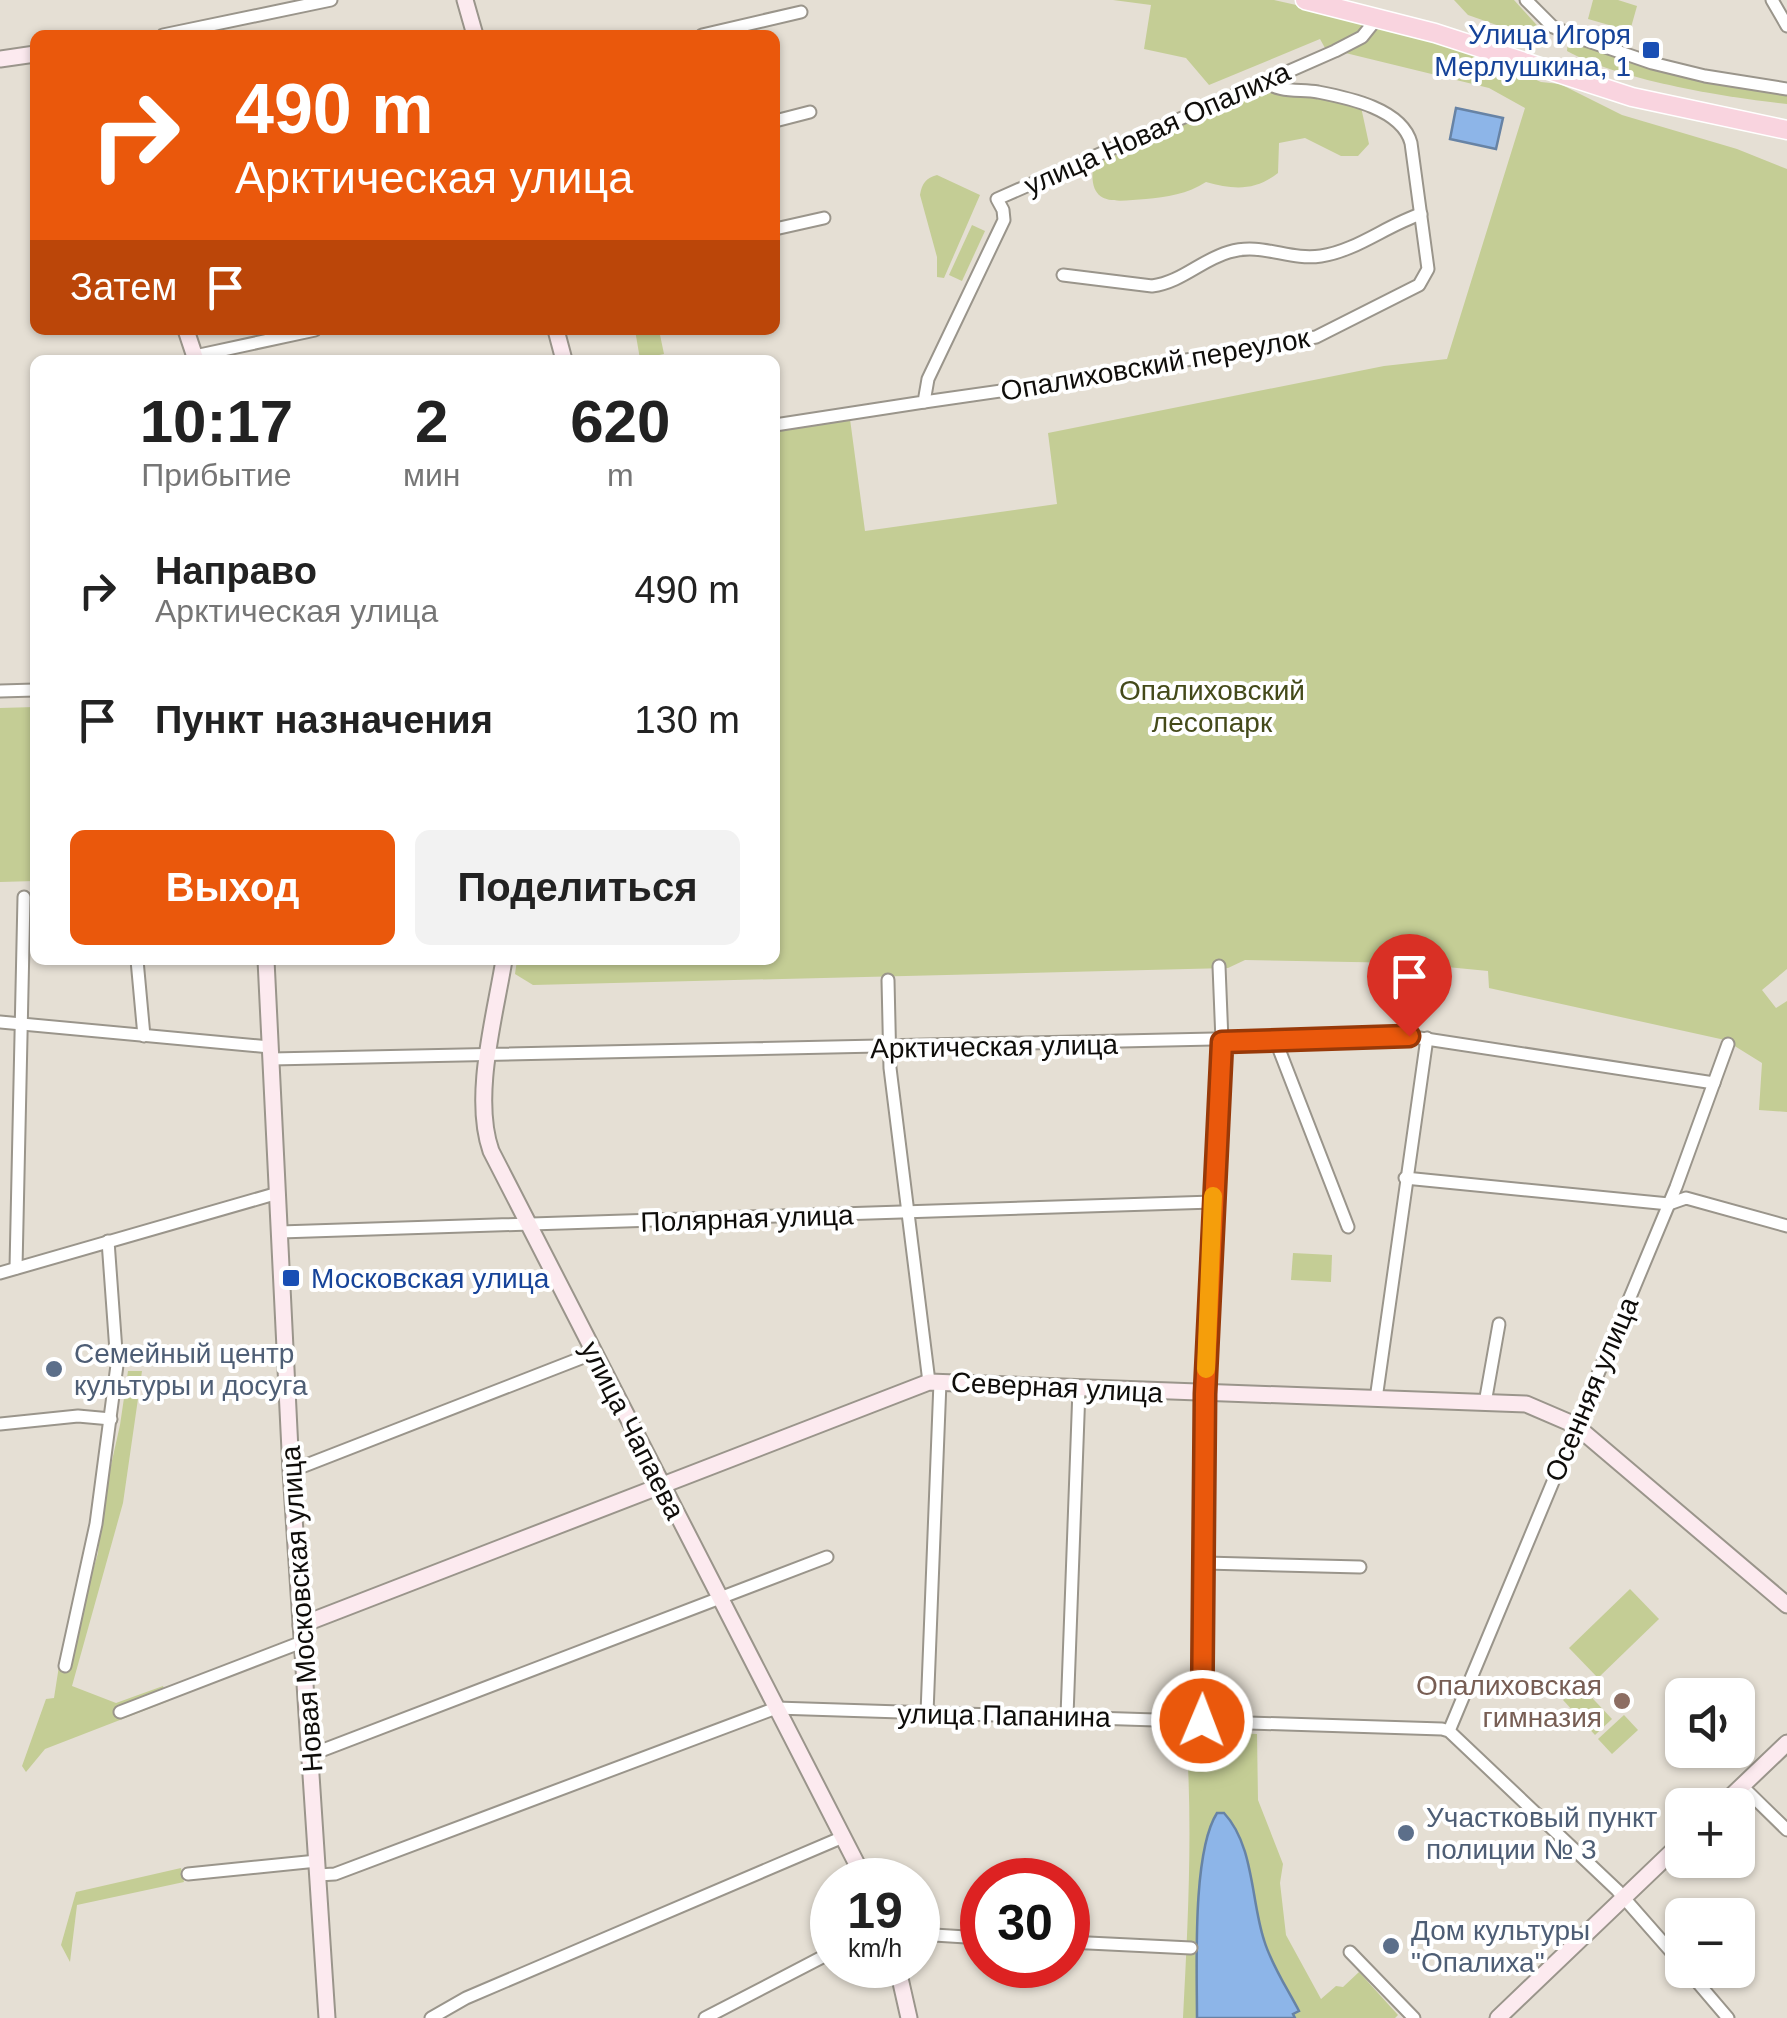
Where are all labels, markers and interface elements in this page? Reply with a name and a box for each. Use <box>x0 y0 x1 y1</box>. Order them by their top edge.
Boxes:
place label: Улица Игоря Мерлушкина, 1 <box>1434 19 1631 82</box>
marker: Улица Игоря Мерлушкина, 1 <box>1640 39 1662 61</box>
street label: улица Новая Опалиха <box>1020 56 1295 201</box>
icon: right <box>70 70 200 200</box>
text: 490 m <box>235 70 433 148</box>
text: Арктическая улица <box>235 152 633 203</box>
icon: arrive <box>198 260 253 315</box>
text: Затем <box>70 266 178 308</box>
street label: Опалиховский переулок <box>998 322 1313 407</box>
text: 10:17 <box>140 388 293 455</box>
text: 2 <box>415 388 448 455</box>
text: 620 <box>570 388 670 455</box>
text: Прибытие <box>141 457 292 493</box>
text: мин <box>403 457 460 493</box>
text: m <box>607 457 634 493</box>
text: Направо <box>155 550 317 592</box>
icon: right <box>70 563 125 618</box>
text: 490 m <box>634 569 740 611</box>
text: Арктическая улица <box>155 593 438 629</box>
park label: Опалиховский лесопарк <box>1119 675 1305 738</box>
icon: arrive <box>70 693 125 748</box>
text: Пункт назначения <box>155 699 493 741</box>
text: 130 m <box>634 699 740 741</box>
button: Выход <box>70 830 395 945</box>
button: Поделиться <box>415 830 740 945</box>
pin <box>1367 934 1452 1037</box>
icon: arrive <box>1382 949 1437 1004</box>
street label: Арктическая улица <box>870 1029 1119 1064</box>
street label: Полярная улица <box>640 1199 854 1238</box>
place label: Московская улица <box>311 1263 550 1294</box>
marker: Московская улица <box>280 1267 302 1289</box>
street label: Осенняя улица <box>1539 1292 1644 1486</box>
street label: улица Чапаева <box>574 1336 691 1525</box>
place label: Семейный центр культуры и досуга <box>74 1338 308 1401</box>
marker: Семейный центр культуры и досуга <box>43 1358 65 1380</box>
street label: Северная улица <box>950 1366 1164 1409</box>
street label: Новая Московская улица <box>275 1444 328 1773</box>
position arrow <box>1150 1669 1254 1773</box>
place label: Опалиховская гимназия <box>1416 1670 1602 1733</box>
map controls <box>1665 1678 1755 1988</box>
button: sound <box>1665 1678 1755 1768</box>
marker: Опалиховская гимназия <box>1611 1690 1633 1712</box>
street label: улица Папанина <box>897 1698 1111 1733</box>
button: + <box>1665 1788 1755 1878</box>
place label: Участковый пункт полиции № 3 <box>1426 1802 1658 1865</box>
marker: Участковый пункт полиции № 3 <box>1395 1822 1417 1844</box>
speed limit sign: 30 <box>960 1858 1090 1988</box>
text: 19 <box>847 1883 903 1939</box>
button: − <box>1665 1898 1755 1988</box>
place label: Дом культуры "Опалиха" <box>1411 1915 1590 1978</box>
text: km/h <box>848 1934 902 1962</box>
marker: Дом культуры "Опалиха" <box>1380 1935 1402 1957</box>

